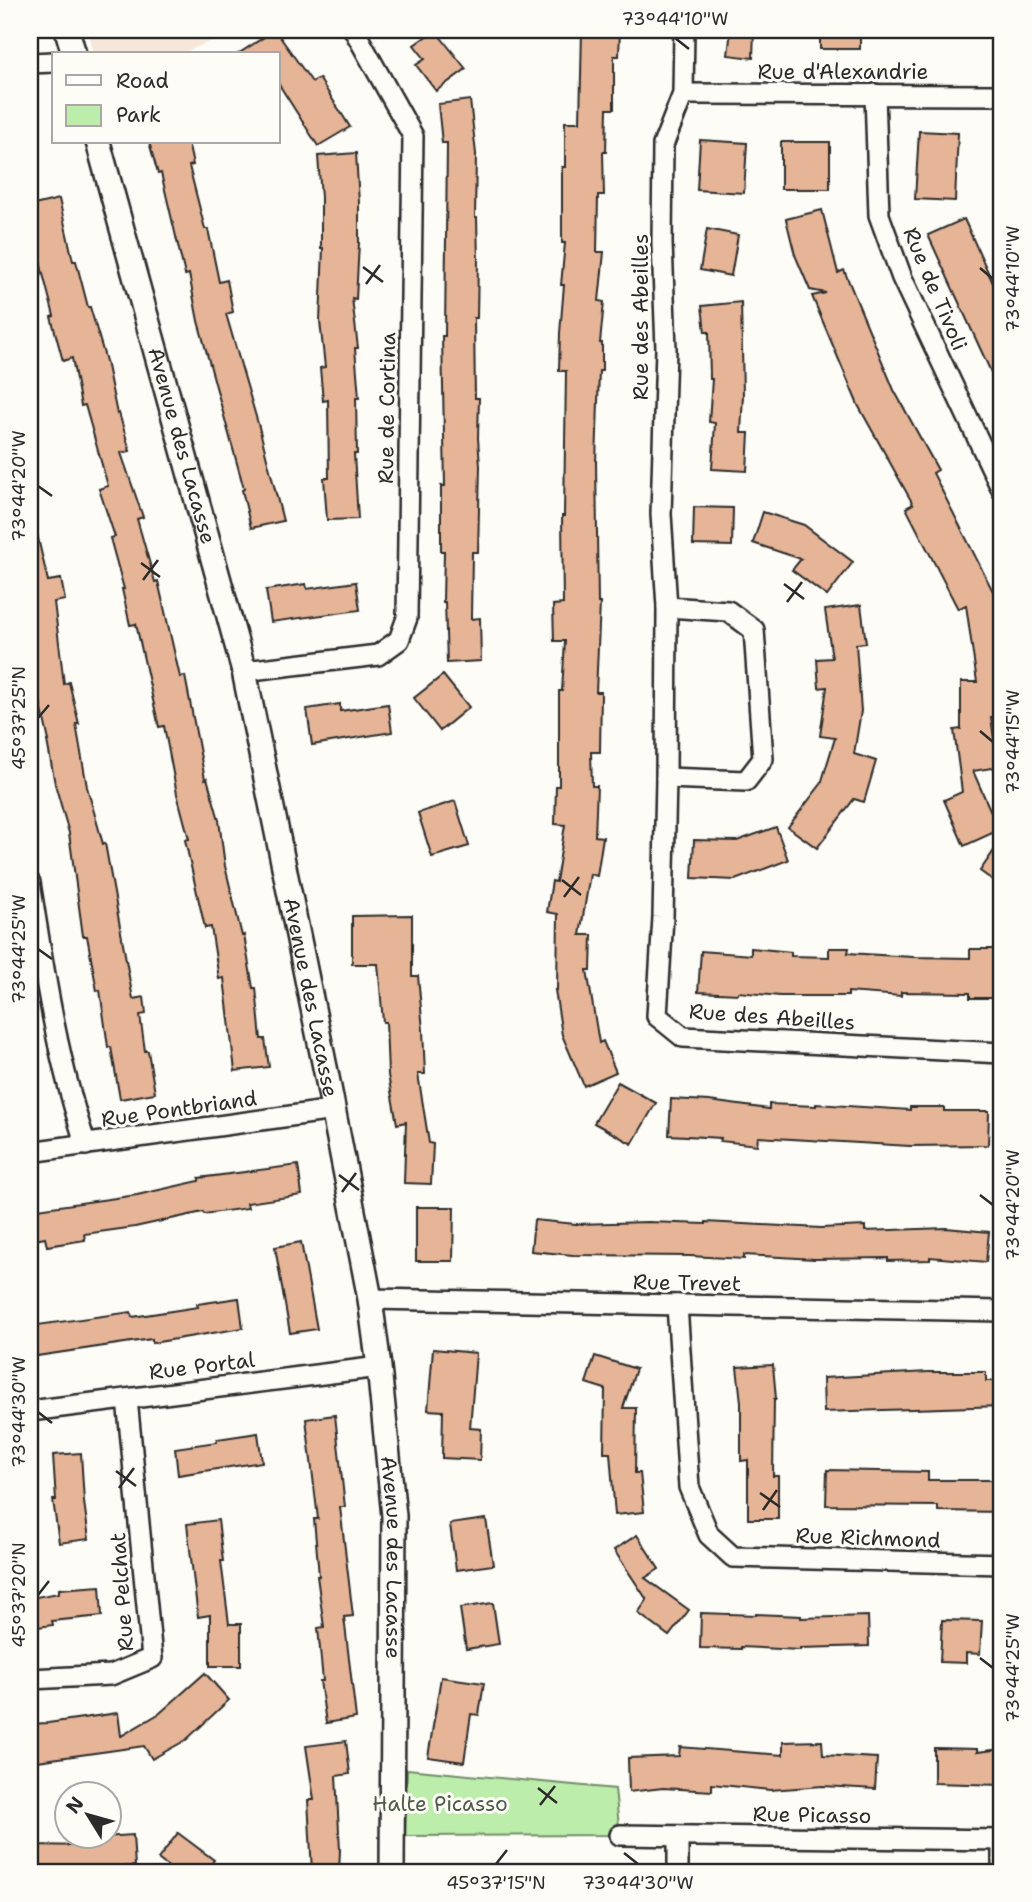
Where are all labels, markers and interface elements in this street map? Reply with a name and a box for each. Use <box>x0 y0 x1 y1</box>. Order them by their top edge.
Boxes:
text: 73°44'10"W <box>622 7 728 31</box>
legend <box>52 52 280 144</box>
street label: Rue d'Alexandrie <box>758 58 928 86</box>
text: Road <box>116 67 169 95</box>
text: Park <box>116 101 161 129</box>
street label: Rue de Tivoli <box>896 223 974 355</box>
text: 73°44'10"W <box>1001 226 1025 332</box>
street label: Rue des Abeilles <box>627 234 655 400</box>
street label: Rue de Cortina <box>372 332 402 484</box>
street label: Avenue des Lacasse <box>141 344 222 547</box>
text: 73°44'20"W <box>7 430 31 542</box>
text: 45°37'25"N <box>7 666 31 770</box>
text: 73°44'15"W <box>1001 689 1025 795</box>
text: 73°44'25"W <box>7 894 31 1004</box>
street label: Avenue des Lacasse <box>277 895 345 1100</box>
street label: Rue des Abeilles <box>688 997 856 1037</box>
street label: Rue Pontbriand <box>99 1084 259 1134</box>
text: 73°44'20"W <box>1001 1149 1025 1261</box>
street label: Rue Trevet <box>633 1268 741 1298</box>
street label: Rue Portal <box>148 1346 257 1386</box>
text: 73°44'30"W <box>7 1356 31 1468</box>
street label: Avenue des Lacasse <box>374 1455 408 1659</box>
street label: Rue Richmond <box>795 1521 941 1555</box>
street label: Rue Pelchat <box>104 1532 140 1652</box>
text: 45°37'20"N <box>7 1542 31 1648</box>
text: 73°44'25"W <box>1001 1613 1025 1723</box>
north arrow <box>52 1780 122 1850</box>
park label: Halte Picasso <box>372 1790 508 1818</box>
text: N <box>60 1792 89 1819</box>
street label: Rue Picasso <box>752 1800 872 1830</box>
text: 45°37'15"N <box>446 1871 546 1895</box>
text: 73°44'30"W <box>582 1871 694 1895</box>

